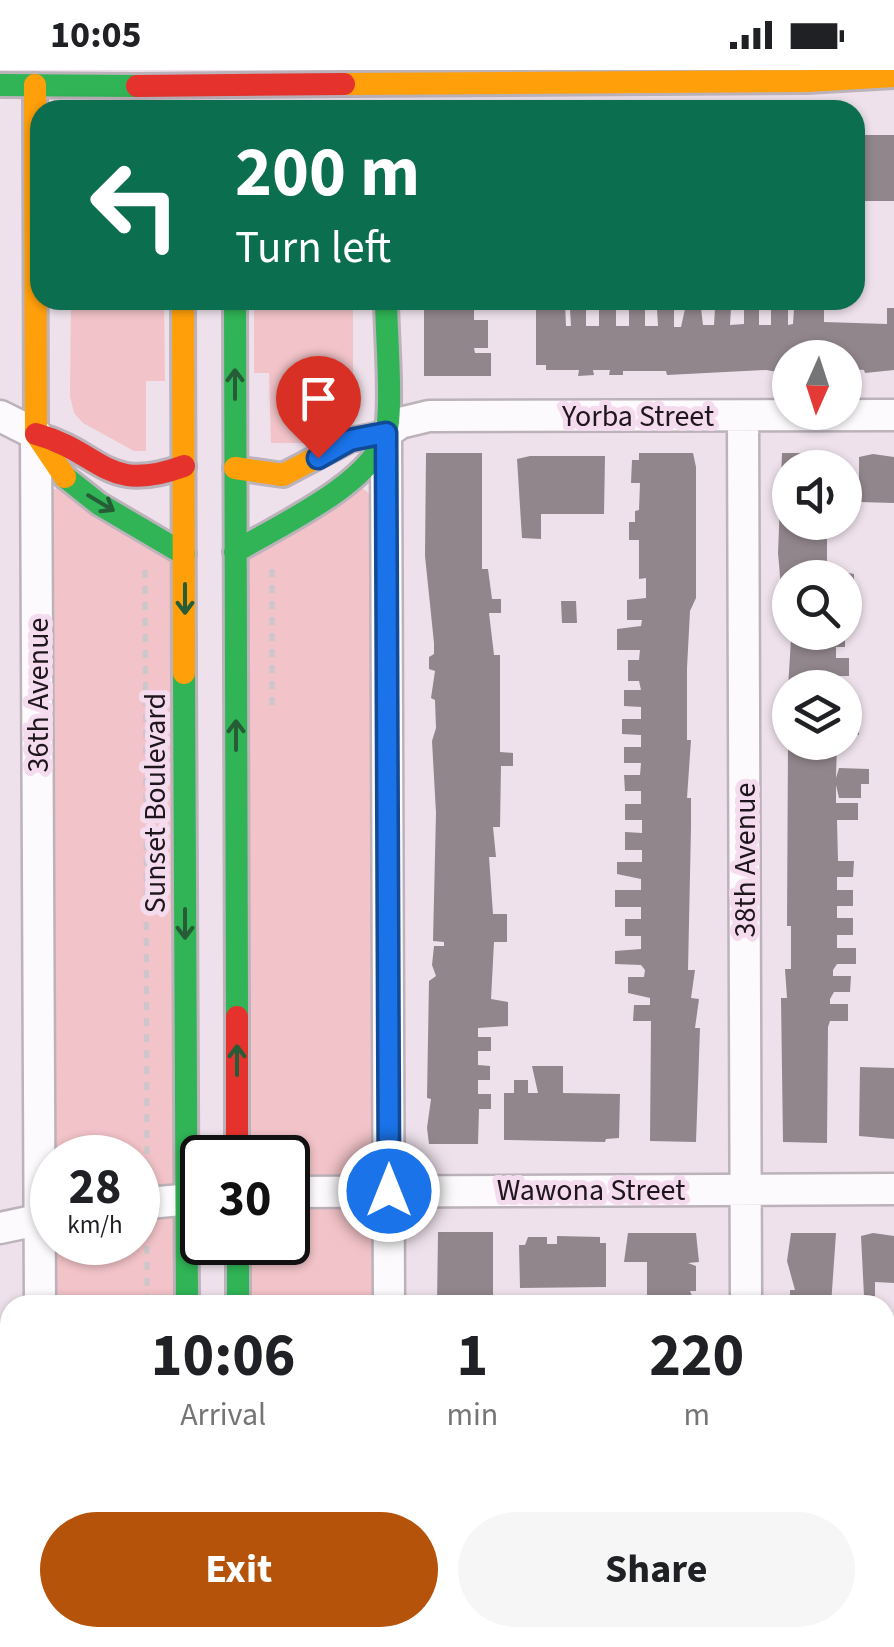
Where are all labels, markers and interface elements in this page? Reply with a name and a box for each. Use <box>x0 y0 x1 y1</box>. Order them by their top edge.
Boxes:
text: 10:05 <box>50 8 142 62</box>
text: 200 m <box>235 123 420 223</box>
icon: left <box>70 140 200 270</box>
text: Turn left <box>235 216 391 280</box>
north arrow <box>772 340 862 430</box>
map controls <box>772 340 862 760</box>
pin <box>276 356 361 459</box>
one-way arrow <box>226 369 244 402</box>
icon: arrive <box>291 371 346 426</box>
street label: Yorba Street <box>561 395 714 438</box>
button: sound <box>772 450 862 540</box>
one-way arrow <box>86 493 115 513</box>
button: search <box>772 560 862 650</box>
one-way arrow <box>176 582 194 614</box>
street label: 36th Avenue <box>17 618 60 772</box>
button: layers <box>772 670 862 760</box>
street label: Sunset Boulevard <box>134 693 177 913</box>
one-way arrow <box>226 720 246 752</box>
street label: 38th Avenue <box>724 783 767 937</box>
one-way arrow <box>176 906 194 939</box>
one-way arrow <box>228 1045 246 1078</box>
speed limit sign: 30 <box>180 1135 310 1265</box>
position arrow <box>337 1139 441 1243</box>
text: 28 <box>69 1152 121 1223</box>
street label: Wawona Street <box>497 1169 685 1212</box>
text: km/h <box>67 1207 123 1243</box>
text: 10:06 <box>151 1314 296 1399</box>
text: 1 <box>457 1314 488 1399</box>
text: 220 <box>649 1314 744 1399</box>
text: Arrival <box>180 1392 266 1438</box>
text: min <box>446 1392 498 1438</box>
text: m <box>683 1392 710 1438</box>
button: Exit <box>40 1512 438 1627</box>
button: Share <box>458 1512 855 1627</box>

